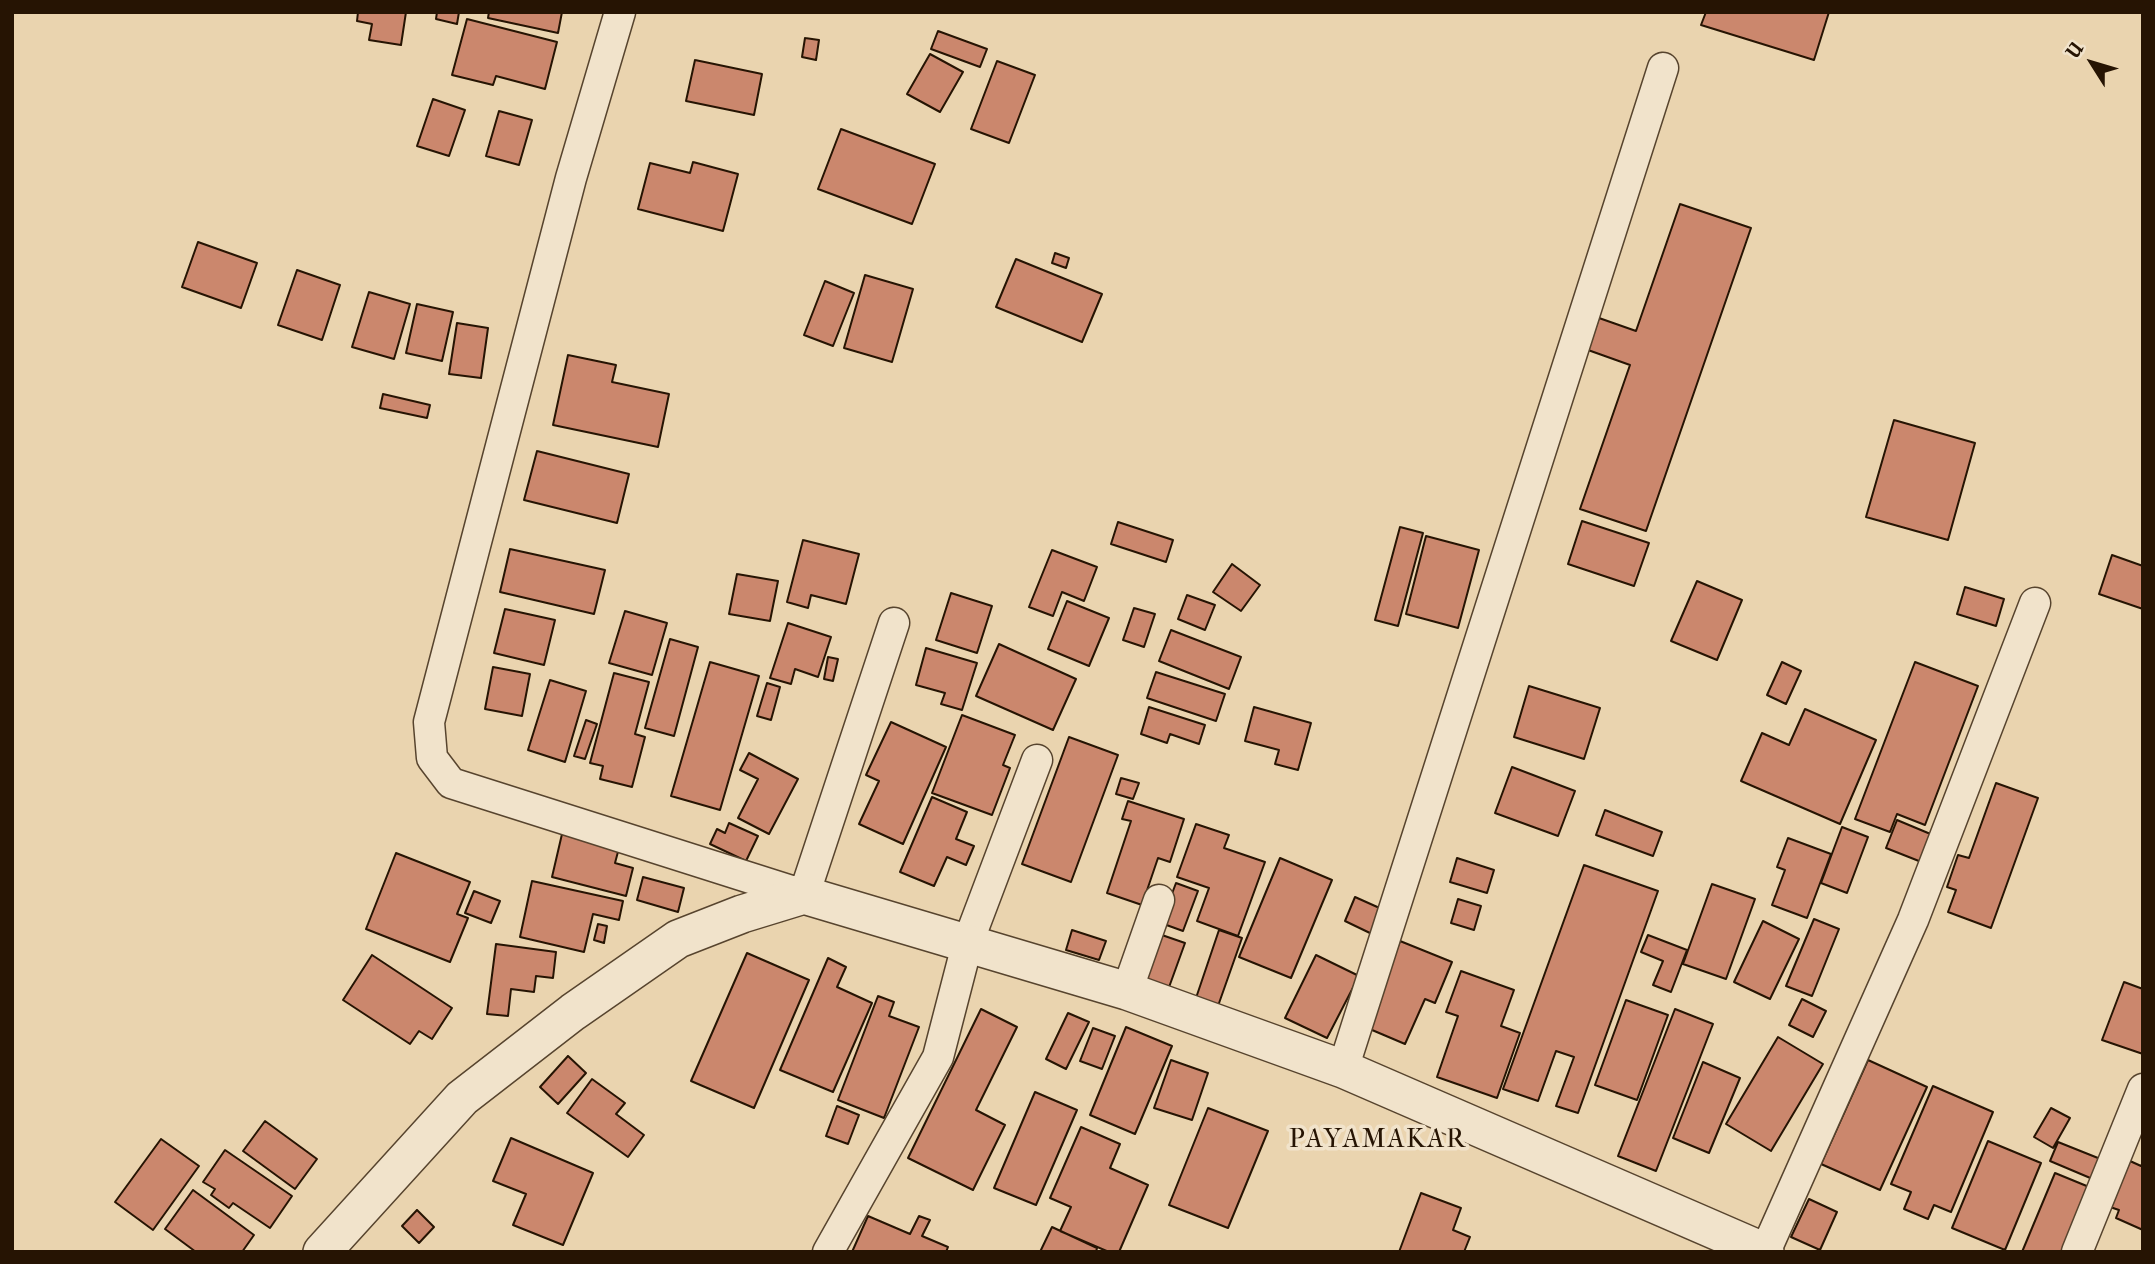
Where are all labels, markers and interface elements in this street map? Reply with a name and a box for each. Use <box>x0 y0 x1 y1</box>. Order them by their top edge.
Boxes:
north arrow <box>2057 28 2127 98</box>
text: U <box>2062 38 2088 63</box>
district label: PAYAMAKAR <box>1290 1125 1466 1157</box>

